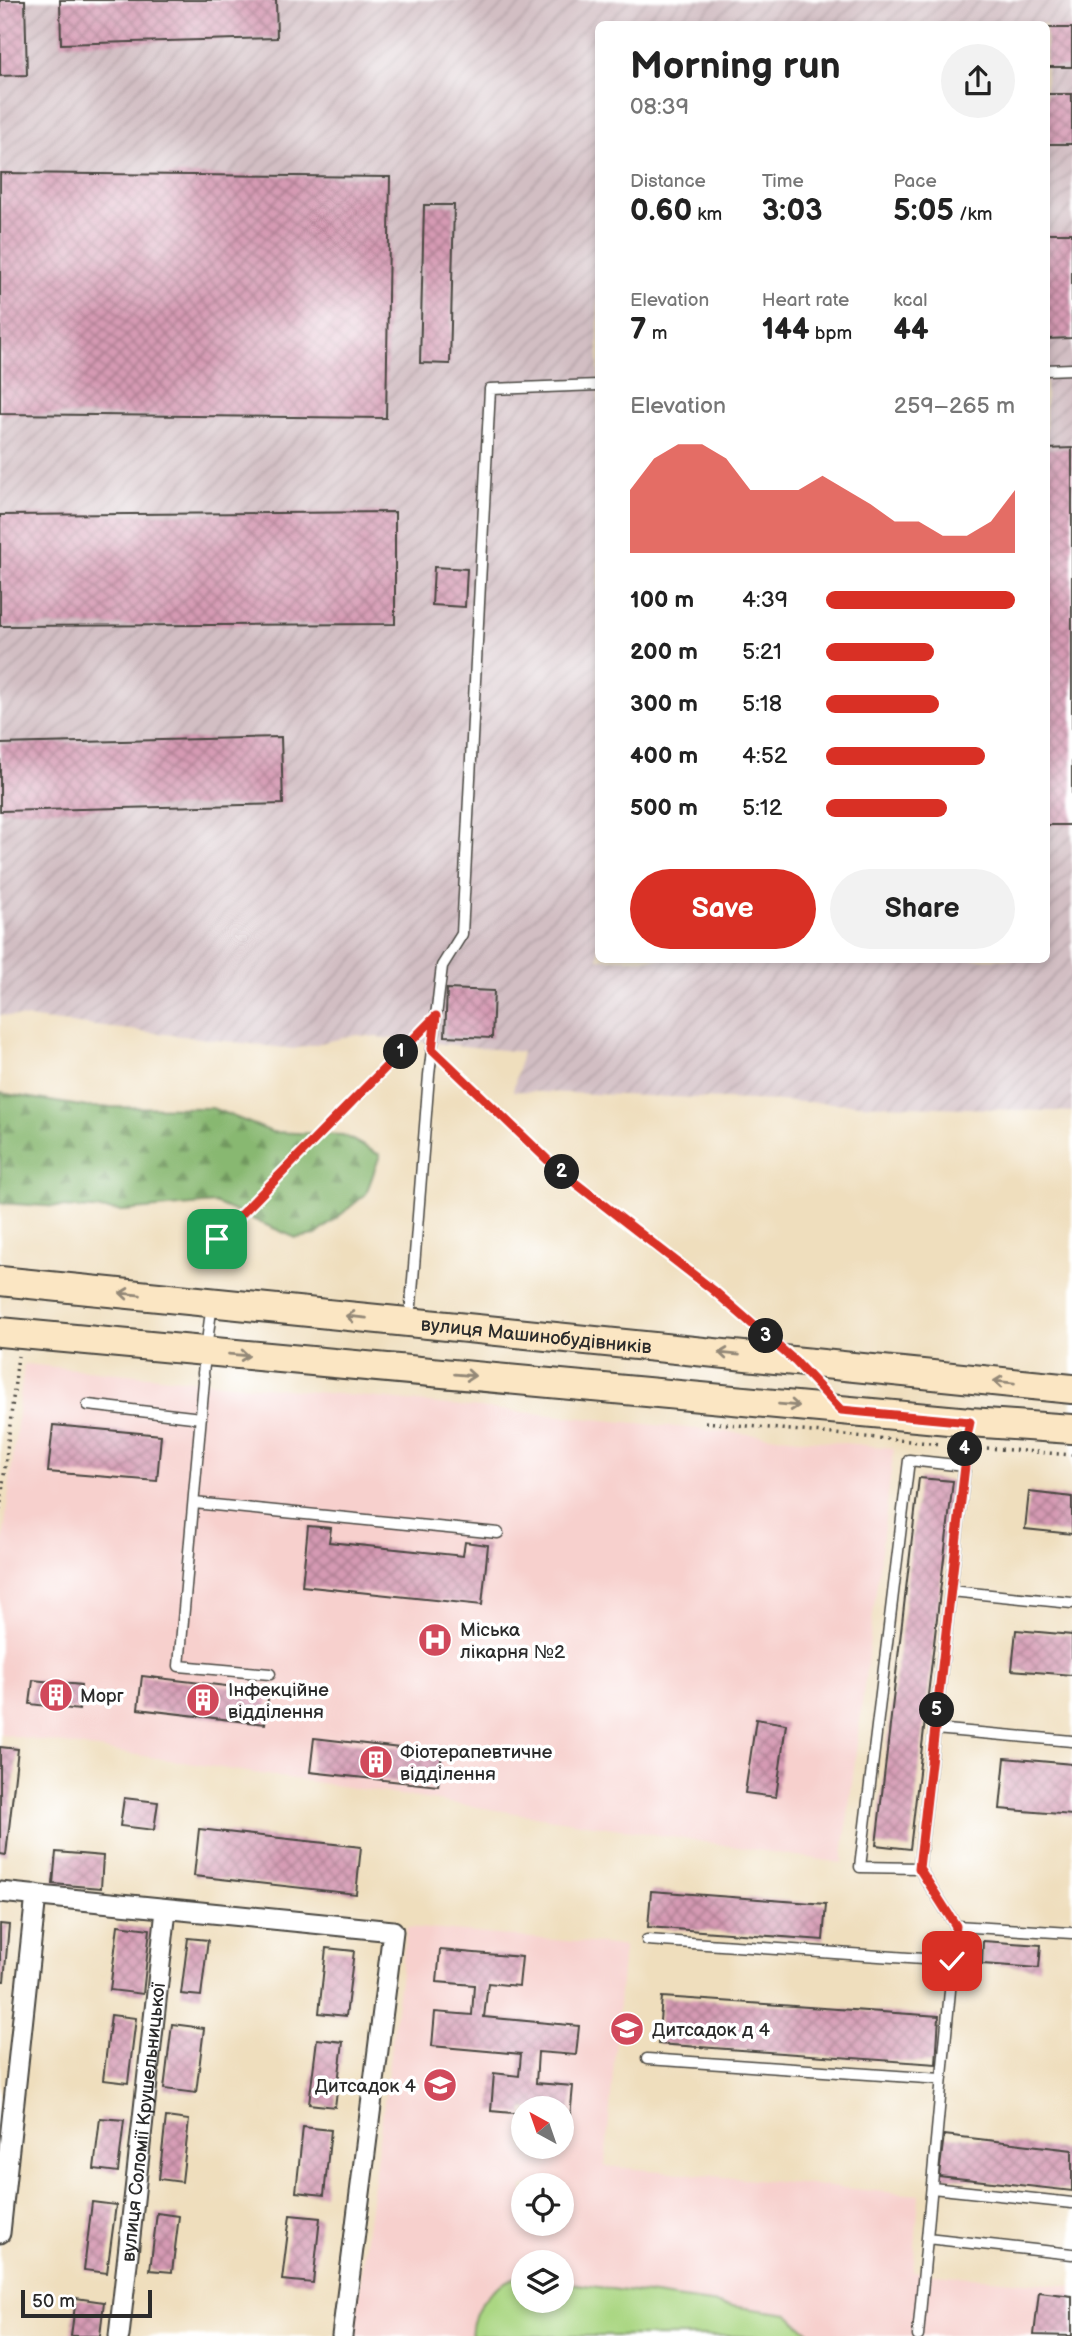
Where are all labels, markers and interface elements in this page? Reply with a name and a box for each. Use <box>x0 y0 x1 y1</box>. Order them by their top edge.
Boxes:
text: Morning run <box>630 44 841 89</box>
button: share <box>941 44 1015 118</box>
text: 08:39 <box>630 93 689 121</box>
text: Distance <box>630 170 706 193</box>
text: Time <box>762 170 804 193</box>
text: Pace <box>893 170 937 193</box>
text: 0.60 <box>630 193 692 229</box>
text: 3:03 <box>762 193 823 229</box>
text: 5:05 <box>893 193 954 229</box>
text: km <box>692 203 722 226</box>
text: /km <box>954 203 993 226</box>
text: Elevation <box>630 289 709 312</box>
text: Heart rate <box>762 289 849 312</box>
text: kcal <box>893 289 927 312</box>
text: 7 <box>630 312 647 348</box>
text: 144 <box>762 312 810 348</box>
text: 44 <box>893 312 929 348</box>
text: m <box>647 322 667 345</box>
text: bpm <box>810 322 852 345</box>
text: Elevation <box>630 392 726 420</box>
text: 259–265 m <box>894 392 1015 420</box>
text: 100 m <box>630 586 694 614</box>
text: 4:39 <box>742 586 788 614</box>
text: 200 m <box>630 638 698 666</box>
text: 5:21 <box>742 638 782 666</box>
text: 300 m <box>630 690 698 718</box>
text: 5:18 <box>742 690 782 718</box>
text: 400 m <box>630 742 698 770</box>
text: 4:52 <box>742 742 787 770</box>
text: 500 m <box>630 794 698 822</box>
text: 5:12 <box>742 794 782 822</box>
button: Save <box>630 869 816 949</box>
button: Share <box>830 869 1015 949</box>
pin: 1 <box>384 1034 418 1070</box>
text: 1 <box>397 1040 405 1063</box>
pin: 2 <box>544 1154 580 1190</box>
text: 2 <box>556 1160 567 1183</box>
pin <box>187 1209 247 1269</box>
icon: arrive <box>198 1220 236 1258</box>
one-way arrow <box>119 1287 142 1300</box>
one-way arrow <box>346 1310 368 1323</box>
street label: вулиця Машинобудівників <box>420 1313 653 1360</box>
pin: 3 <box>748 1318 784 1354</box>
text: 3 <box>760 1324 771 1347</box>
one-way arrow <box>227 1348 250 1361</box>
one-way arrow <box>718 1348 741 1361</box>
one-way arrow <box>453 1369 476 1382</box>
one-way arrow <box>993 1376 1016 1389</box>
one-way arrow <box>778 1399 800 1412</box>
pin: 4 <box>948 1432 982 1466</box>
text: 4 <box>959 1437 970 1460</box>
place label: Міська лікарня №2 <box>460 1619 566 1664</box>
hospital icon: Міська лікарня №2 <box>416 1621 454 1659</box>
building icon: Морг <box>37 1676 75 1714</box>
place label: Інфекційне відділення <box>228 1679 329 1724</box>
building icon: Інфекційне відділення <box>184 1681 222 1719</box>
place label: Морг <box>80 1685 125 1708</box>
pin: 5 <box>920 1692 954 1728</box>
text: 5 <box>931 1698 942 1721</box>
place label: Фіотерапевтичне відділення <box>400 1741 553 1786</box>
building icon: Фіотерапевтичне відділення <box>357 1743 395 1781</box>
pin <box>922 1931 982 1991</box>
icon: check <box>933 1942 971 1980</box>
street label: вулиця Соломії Крушельницької <box>117 1981 171 2263</box>
school or university icon: Дитсадок д 4 <box>608 2010 646 2048</box>
place label: Дитсадок д 4 <box>652 2019 770 2042</box>
school or university icon: Дитсадок 4 <box>421 2066 459 2104</box>
place label: Дитсадок 4 <box>315 2075 416 2098</box>
north arrow <box>511 2096 574 2160</box>
map controls <box>511 2096 574 2313</box>
button: locate <box>511 2173 574 2236</box>
button: layers <box>511 2250 574 2313</box>
scale bar <box>21 2287 152 2319</box>
text: 50 m <box>32 2290 75 2313</box>

